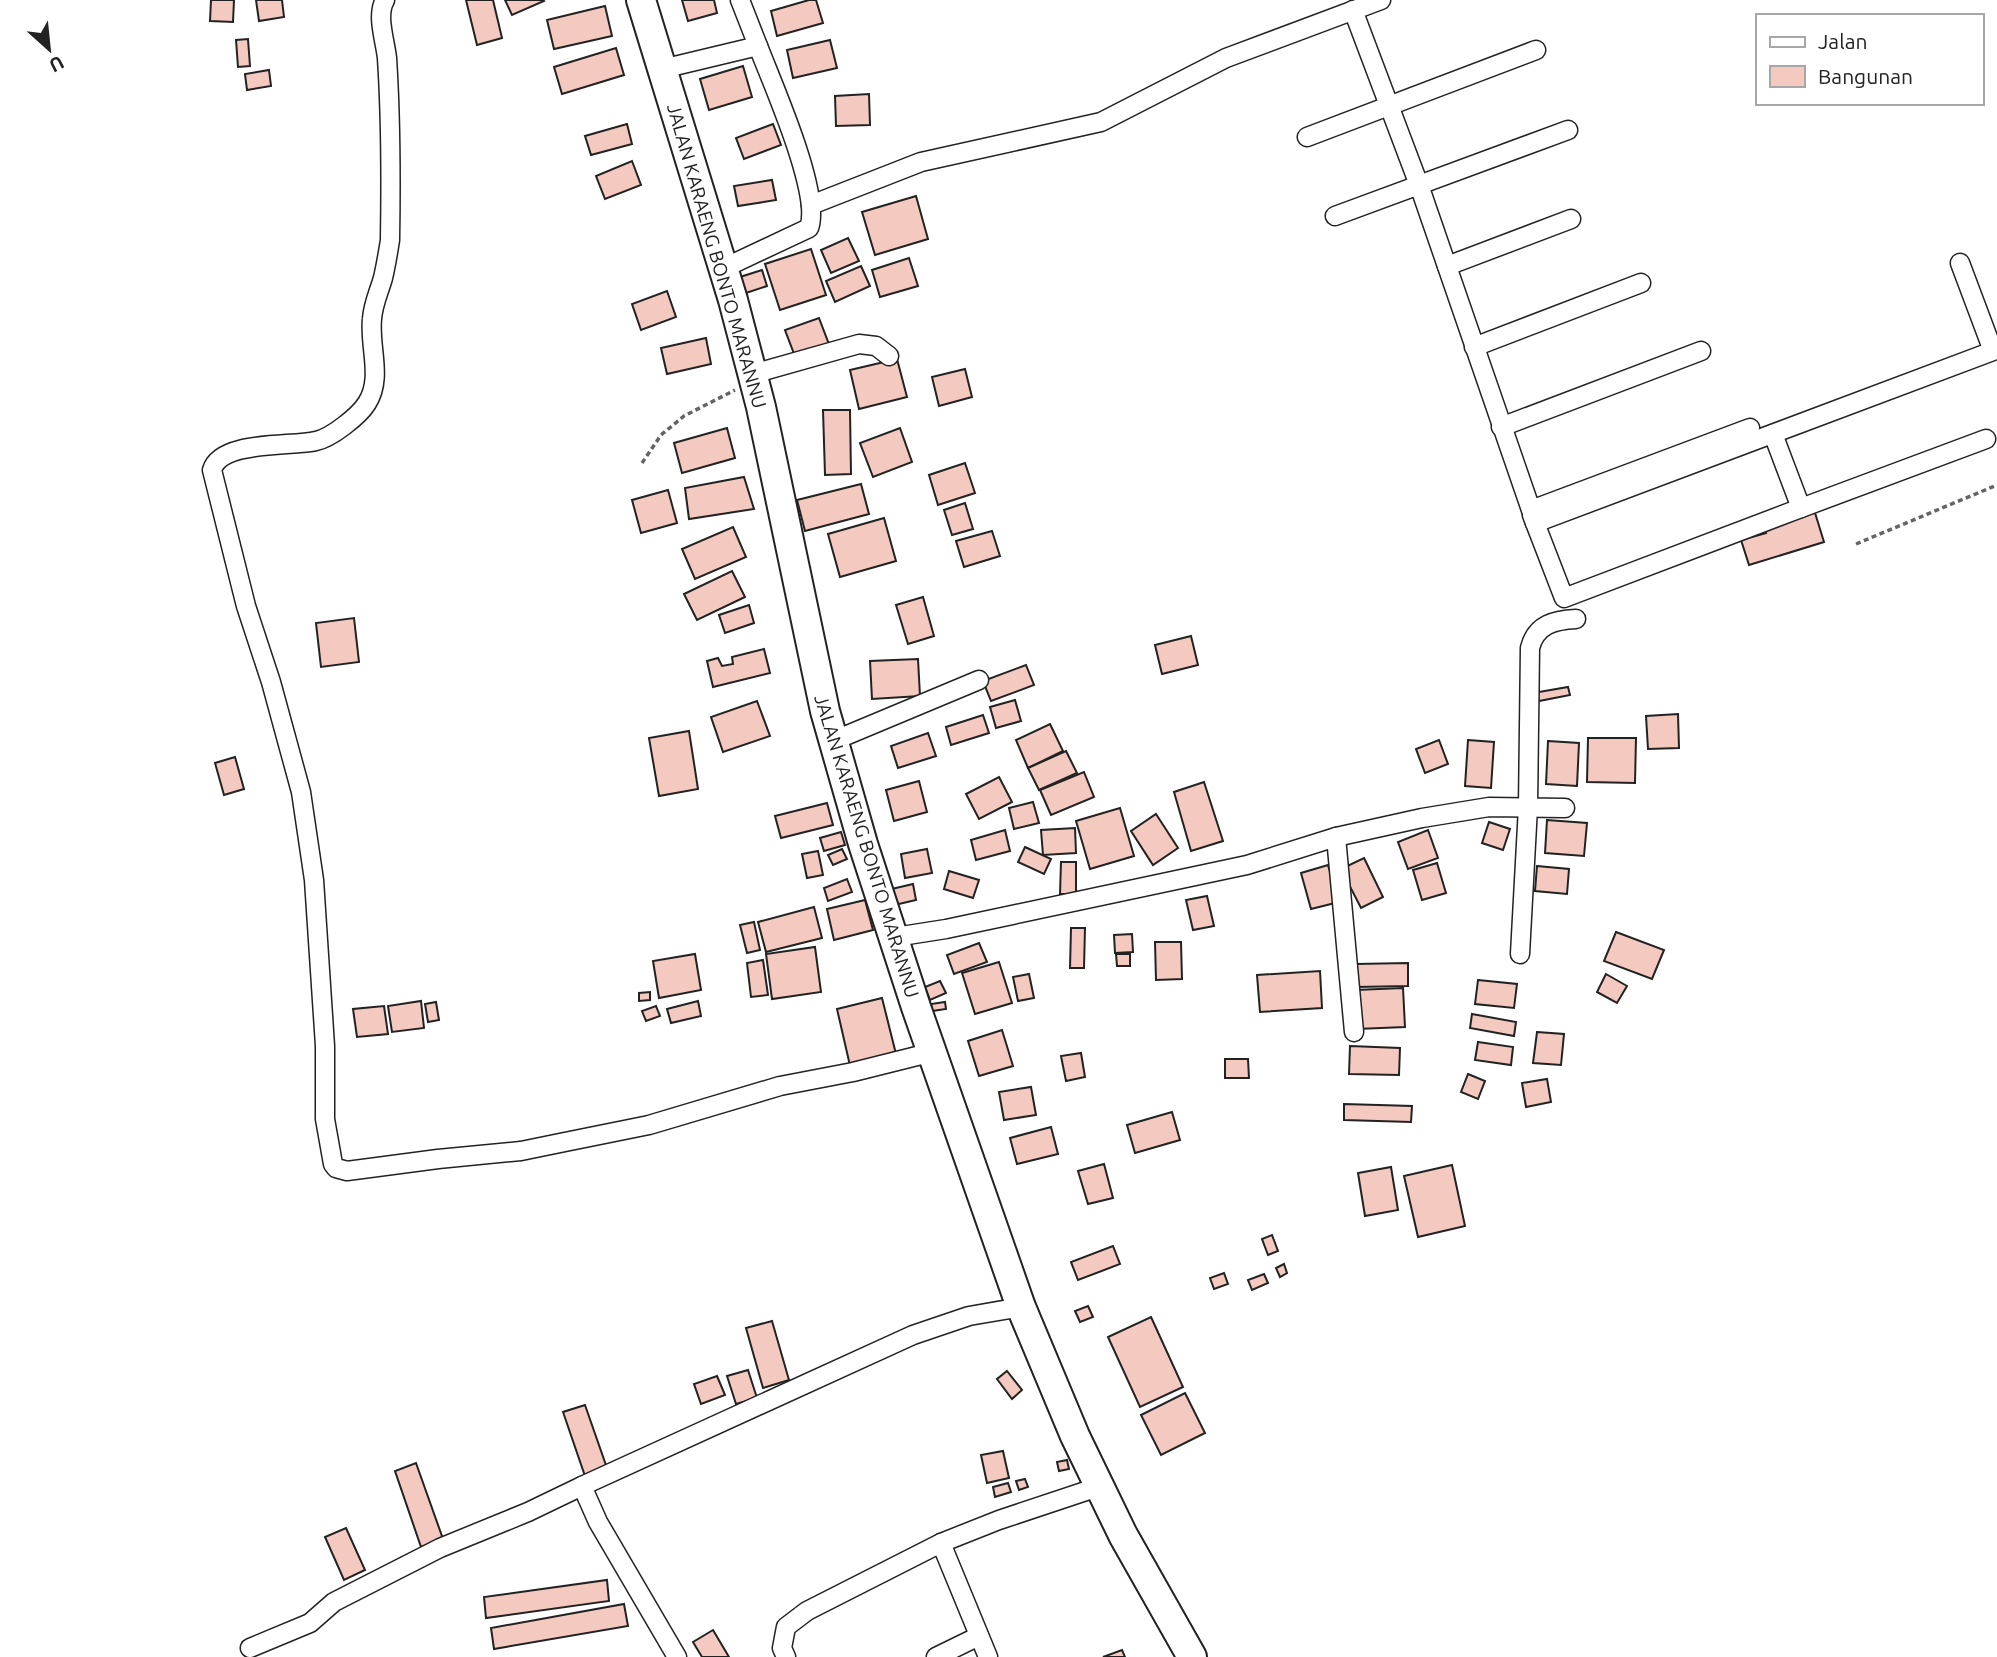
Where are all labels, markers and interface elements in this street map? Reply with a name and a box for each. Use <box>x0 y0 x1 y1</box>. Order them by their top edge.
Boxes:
north arrow <box>14 14 84 84</box>
legend <box>1756 14 1983 105</box>
text: Jalan <box>1818 29 1867 53</box>
text: U <box>46 51 68 77</box>
text: Bangunan <box>1818 64 1913 88</box>
street label: JALAN KARAENG BONTO MARANNU <box>663 101 771 411</box>
street label: JALAN KARAENG BONTO MARANNU <box>810 692 924 1000</box>

